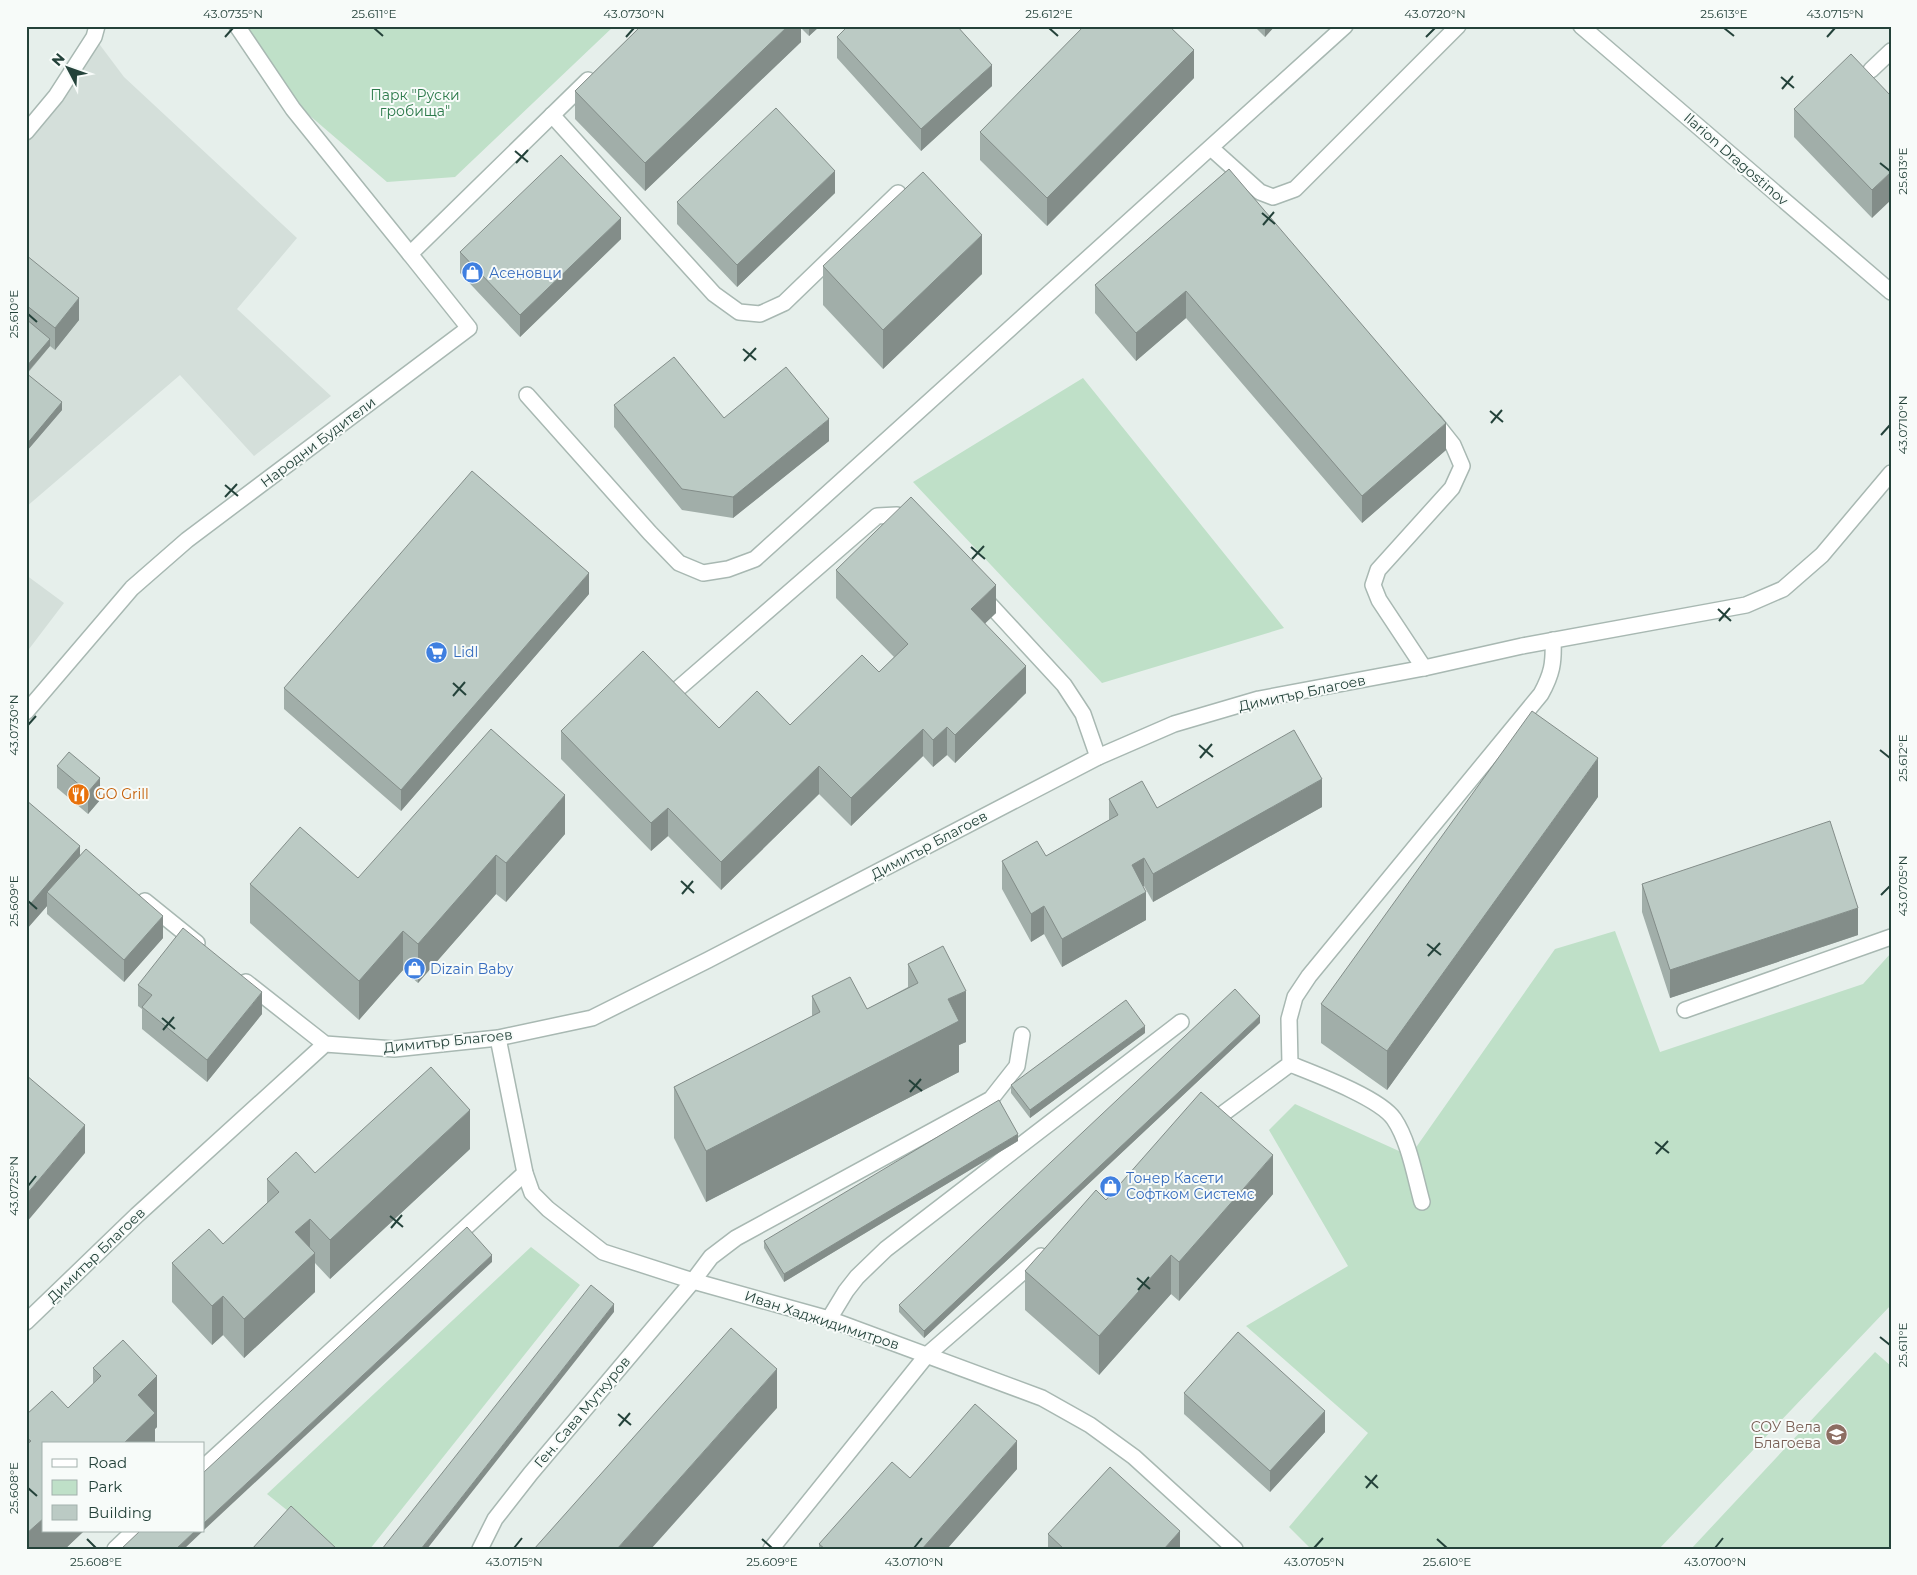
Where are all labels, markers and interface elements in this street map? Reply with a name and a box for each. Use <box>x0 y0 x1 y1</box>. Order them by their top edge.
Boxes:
text: 43.0735°N <box>203 6 263 21</box>
text: 25.611°E <box>351 6 397 21</box>
text: 43.0730°N <box>603 6 665 21</box>
text: 25.612°E <box>1025 6 1073 21</box>
text: 43.0720°N <box>1404 6 1466 21</box>
text: 25.613°E <box>1700 6 1748 21</box>
text: 43.0715°N <box>1806 6 1864 21</box>
north arrow <box>42 42 92 92</box>
text: N <box>48 49 69 70</box>
park label: Парк "Руски гробища" <box>370 86 460 120</box>
street label: Ilarion Dragostinov <box>1680 109 1792 210</box>
text: 25.613°E <box>1895 147 1910 195</box>
shop icon: Асеновци <box>461 261 485 285</box>
place label: Асеновци <box>489 264 562 282</box>
text: 25.610°E <box>6 290 21 338</box>
street label: Народни Будители <box>257 393 379 491</box>
text: 43.0710°N <box>1895 395 1910 455</box>
supermarket icon: Lidl <box>425 640 449 664</box>
place label: Lidl <box>453 643 478 661</box>
street label: Димитър Благоев <box>1237 671 1367 715</box>
text: 43.0730°N <box>6 694 21 756</box>
text: 25.612°E <box>1895 734 1910 782</box>
restaurant icon: GO Grill <box>67 782 91 806</box>
place label: GO Grill <box>95 785 149 803</box>
street label: Димитър Благоев <box>868 807 990 883</box>
text: 43.0705°N <box>1895 856 1910 916</box>
text: 25.609°E <box>6 875 21 927</box>
shop icon: Dizain Baby <box>402 957 426 981</box>
place label: Dizain Baby <box>430 960 514 978</box>
street label: Димитър Благоев <box>383 1025 513 1057</box>
text: 43.0725°N <box>6 1156 21 1216</box>
place label: Тонер Касети Софтком Системс <box>1126 1169 1255 1203</box>
shop icon: Тонер Касети Софтком Системс <box>1098 1174 1122 1198</box>
street label: Димитър Благоев <box>43 1204 149 1306</box>
street label: Иван Хаджидимитров <box>742 1286 902 1354</box>
text: 25.611°E <box>1895 1322 1910 1368</box>
street label: Ген. Сава Муткуров <box>530 1353 634 1471</box>
place label: СОУ Вела Благоева <box>1751 1418 1821 1452</box>
school or university icon: СОУ Вела Благоева <box>1825 1423 1849 1447</box>
legend <box>42 1442 205 1532</box>
text: Road <box>88 1453 127 1472</box>
text: 25.608°E <box>6 1462 21 1514</box>
text: Park <box>88 1477 122 1496</box>
text: Building <box>88 1503 152 1522</box>
text: 25.608°E <box>70 1554 122 1569</box>
text: 43.0715°N <box>485 1554 543 1569</box>
text: 25.609°E <box>746 1554 798 1569</box>
text: 43.0710°N <box>884 1554 944 1569</box>
text: 43.0705°N <box>1284 1554 1344 1569</box>
text: 25.610°E <box>1423 1554 1471 1569</box>
text: 43.0700°N <box>1684 1554 1746 1569</box>

